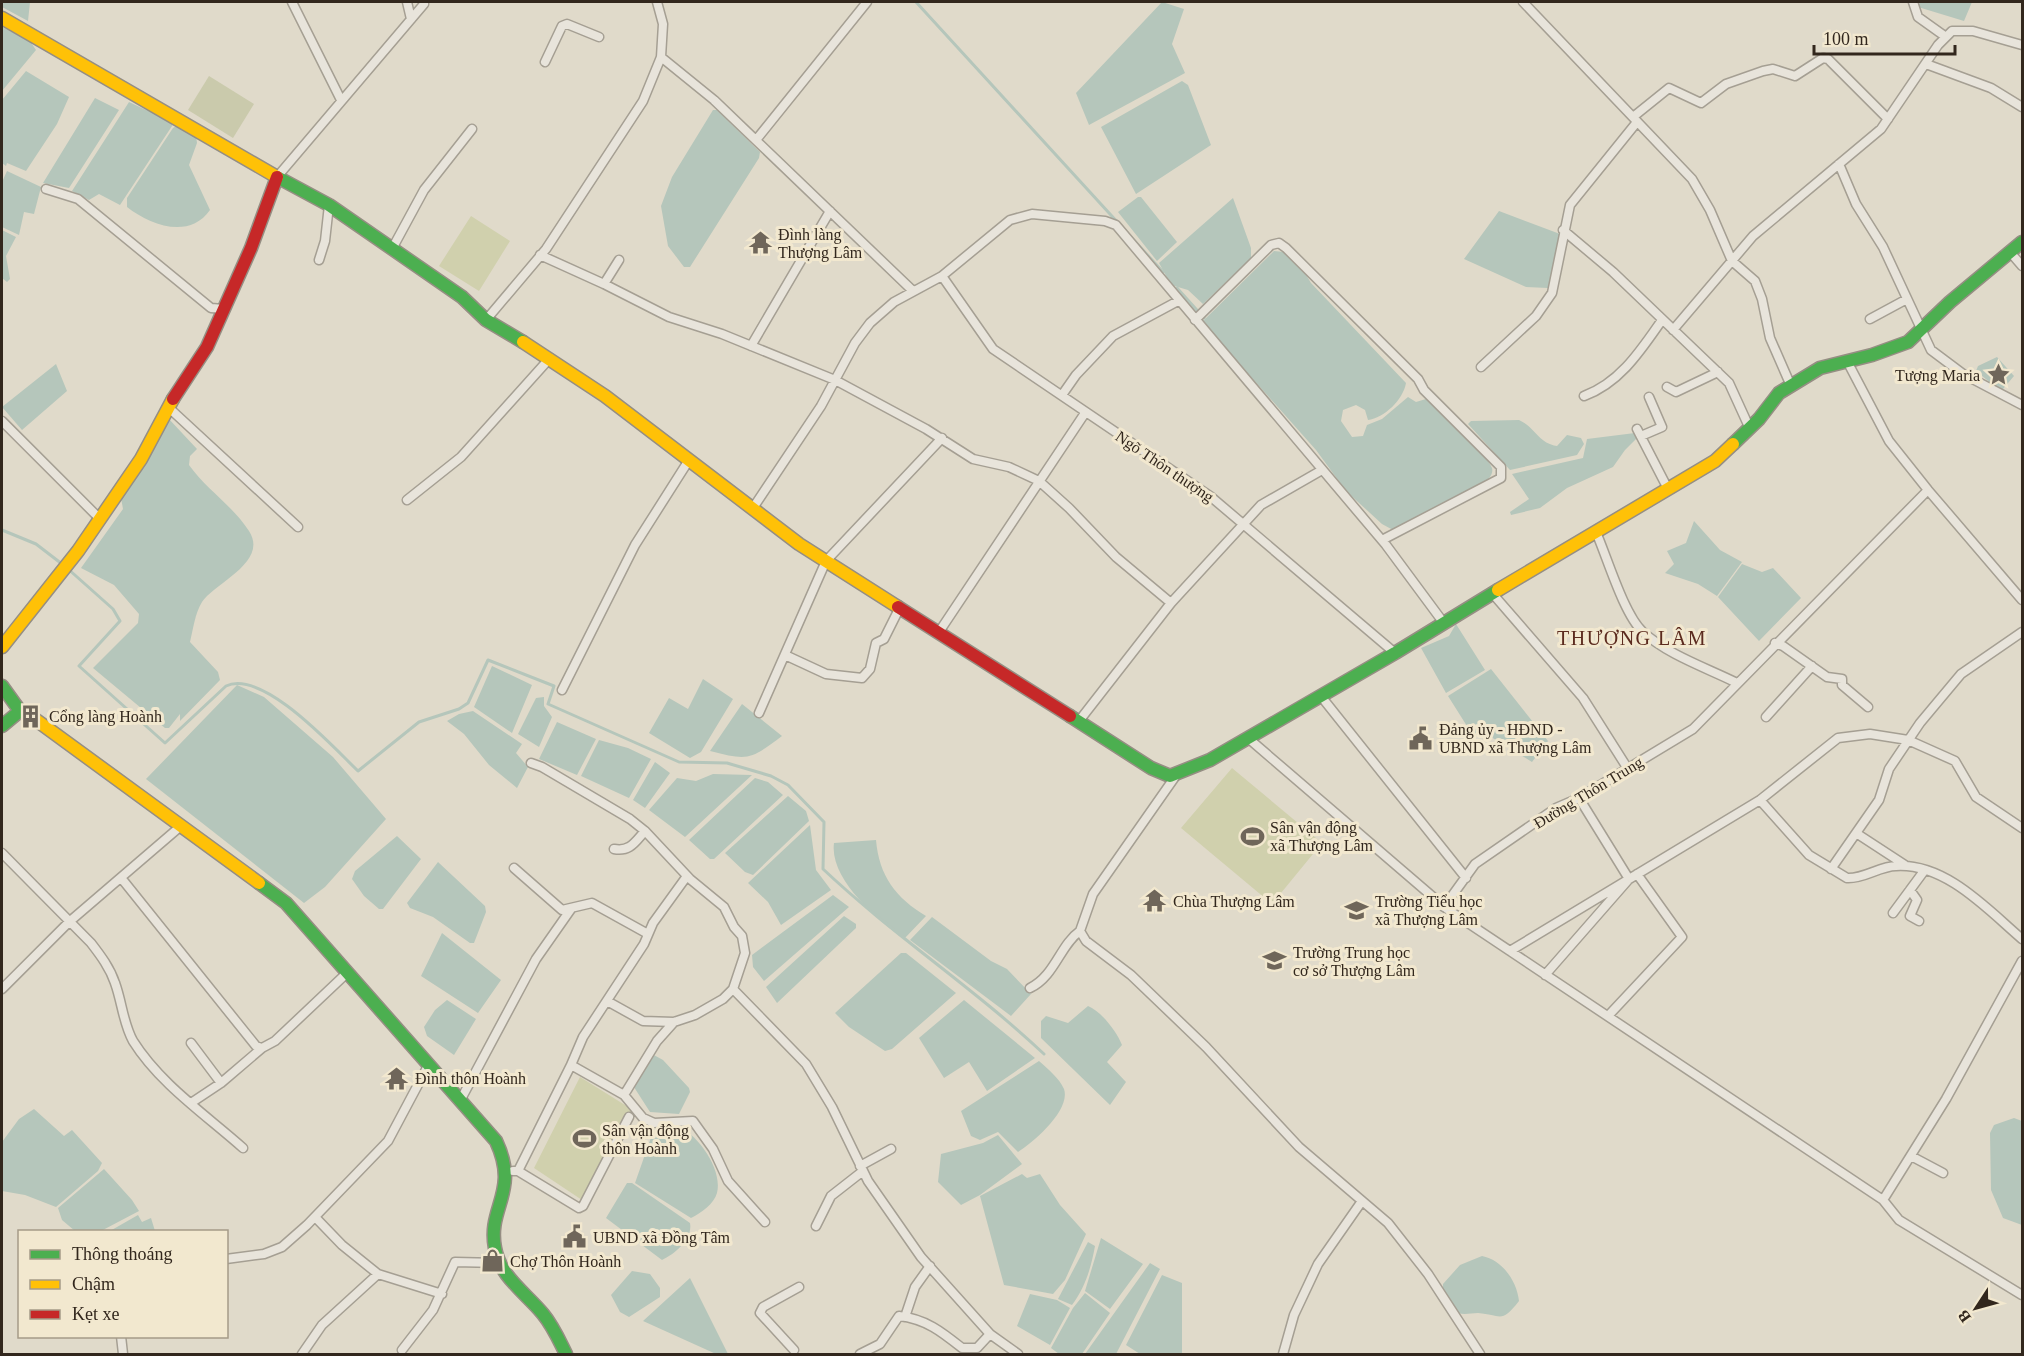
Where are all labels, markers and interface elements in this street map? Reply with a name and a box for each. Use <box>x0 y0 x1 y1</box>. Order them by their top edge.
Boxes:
scale bar <box>1814 18 1955 56</box>
text: 100 m <box>1823 29 1869 49</box>
place label: Đình làng Thượng Lâm <box>778 226 863 262</box>
temple icon: Đình làng Thượng Lâm <box>747 230 773 256</box>
place icon: Tượng Maria <box>1985 362 2011 388</box>
place label: Tượng Maria <box>1895 367 1980 385</box>
street label: Ngõ Thôn thượng <box>1112 427 1217 506</box>
district label: THƯỢNG LÂM <box>1557 627 1707 649</box>
building icon: Cổng làng Hoành <box>18 703 44 729</box>
place label: Cổng làng Hoành <box>49 708 162 726</box>
place label: Đảng ủy - HĐND - UBND xã Thượng Lâm <box>1439 721 1592 757</box>
public building icon: Đảng ủy - HĐND - UBND xã Thượng Lâm <box>1408 725 1434 751</box>
street label: Đường Thôn Trung <box>1531 753 1646 833</box>
place label: Sân vận động xã Thượng Lâm <box>1270 819 1374 855</box>
sports icon: Sân vận động xã Thượng Lâm <box>1239 823 1265 849</box>
temple icon: Chùa Thượng Lâm <box>1142 888 1168 914</box>
place label: Chùa Thượng Lâm <box>1173 893 1295 911</box>
place label: Trường Tiểu học xã Thượng Lâm <box>1375 893 1482 929</box>
school or university icon: Trường Tiểu học xã Thượng Lâm <box>1344 897 1370 923</box>
place label: Trường Trung học cơ sở Thượng Lâm <box>1293 944 1416 980</box>
school or university icon: Trường Trung học cơ sở Thượng Lâm <box>1262 948 1288 974</box>
temple icon: Đình thôn Hoành <box>384 1065 410 1091</box>
place label: Đình thôn Hoành <box>415 1070 526 1087</box>
place label: Sân vận động thôn Hoành <box>602 1122 689 1157</box>
sports icon: Sân vận động thôn Hoành <box>571 1126 597 1152</box>
public building icon: UBND xã Đồng Tâm <box>562 1224 588 1250</box>
place label: UBND xã Đồng Tâm <box>593 1229 731 1247</box>
legend <box>18 1230 228 1338</box>
text: Thông thoáng <box>72 1244 173 1264</box>
shop icon: Chợ Thôn Hoành <box>479 1248 505 1274</box>
place label: Chợ Thôn Hoành <box>510 1253 621 1270</box>
text: Chậm <box>72 1274 115 1294</box>
north arrow <box>1946 1278 2006 1338</box>
text: Kẹt xe <box>72 1304 119 1324</box>
text: B <box>1954 1307 1974 1326</box>

